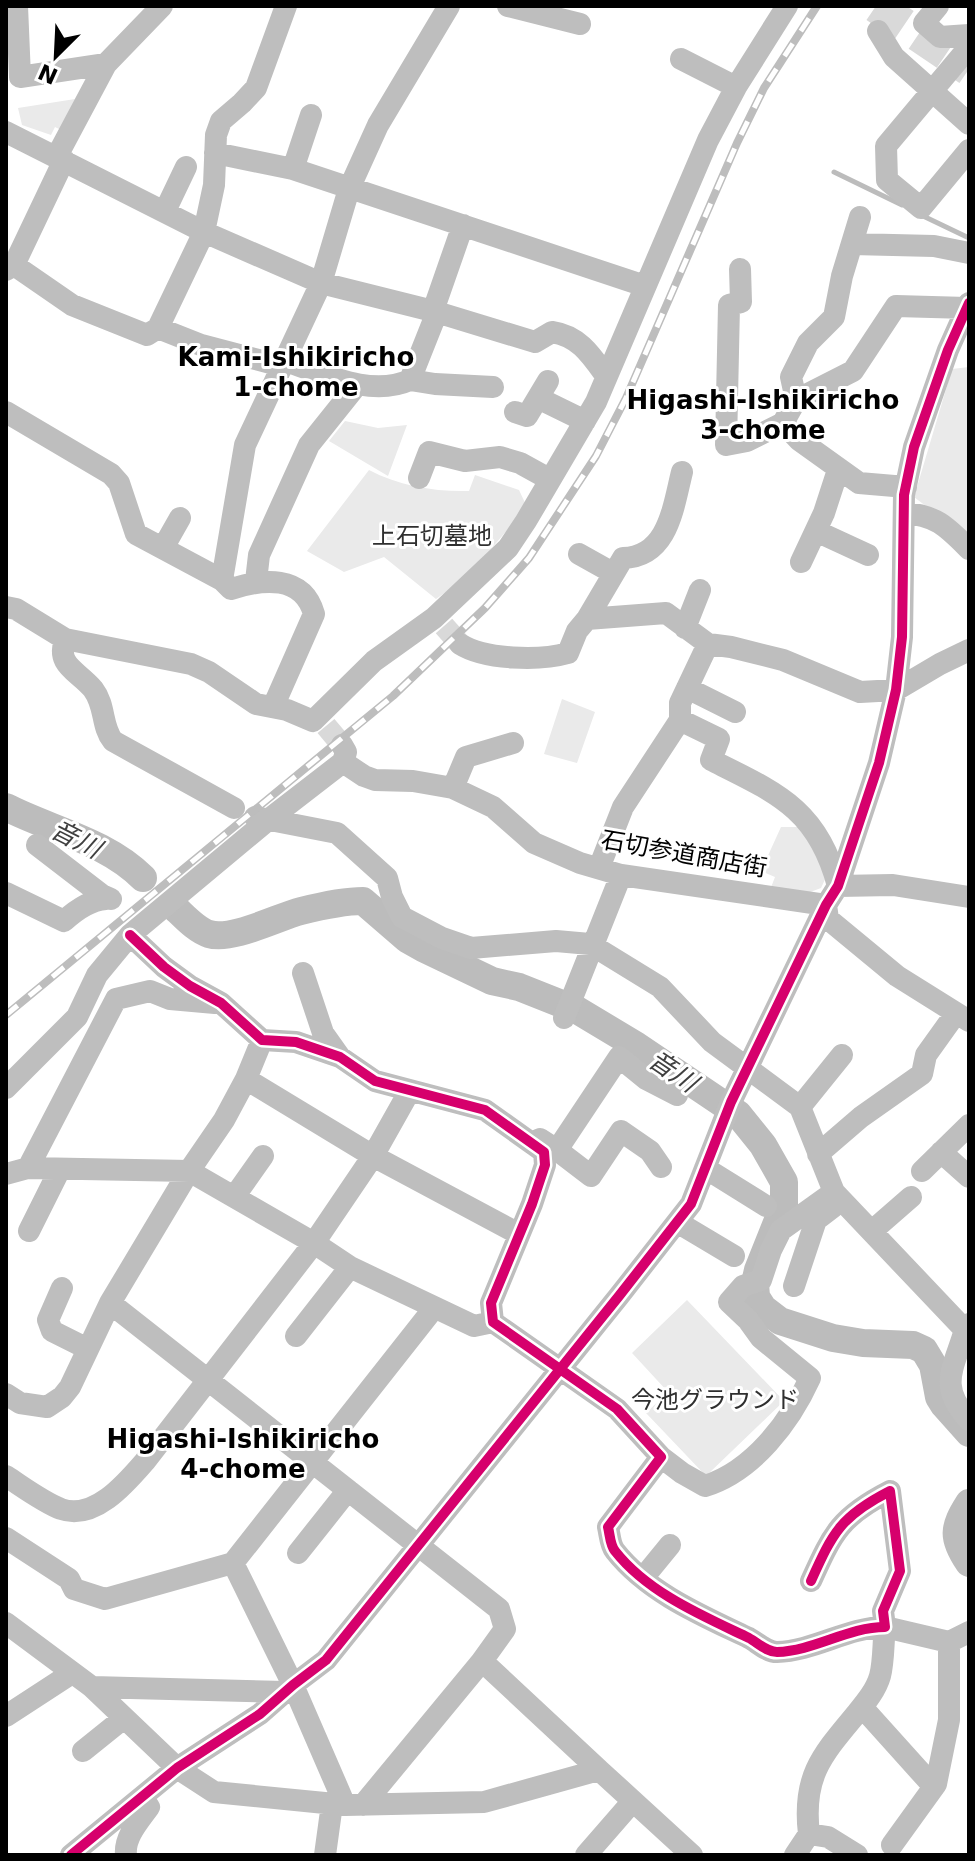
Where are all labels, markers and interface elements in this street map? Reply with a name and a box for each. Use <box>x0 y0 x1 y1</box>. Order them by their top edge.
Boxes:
north arrow <box>16 16 96 96</box>
text: N <box>35 59 62 89</box>
district label: Kami-Ishikiricho 1-chome <box>178 342 414 402</box>
district label: Higashi-Ishikiricho 3-chome <box>627 385 899 445</box>
park label: 上石切墓地 <box>372 522 492 550</box>
water label: 音川 <box>46 814 109 866</box>
street label: 石切参道商店街 <box>599 826 769 882</box>
water label: 音川 <box>643 1044 705 1100</box>
park label: 今池グラウンド <box>631 1386 799 1414</box>
district label: Higashi-Ishikiricho 4-chome <box>107 1424 379 1484</box>

